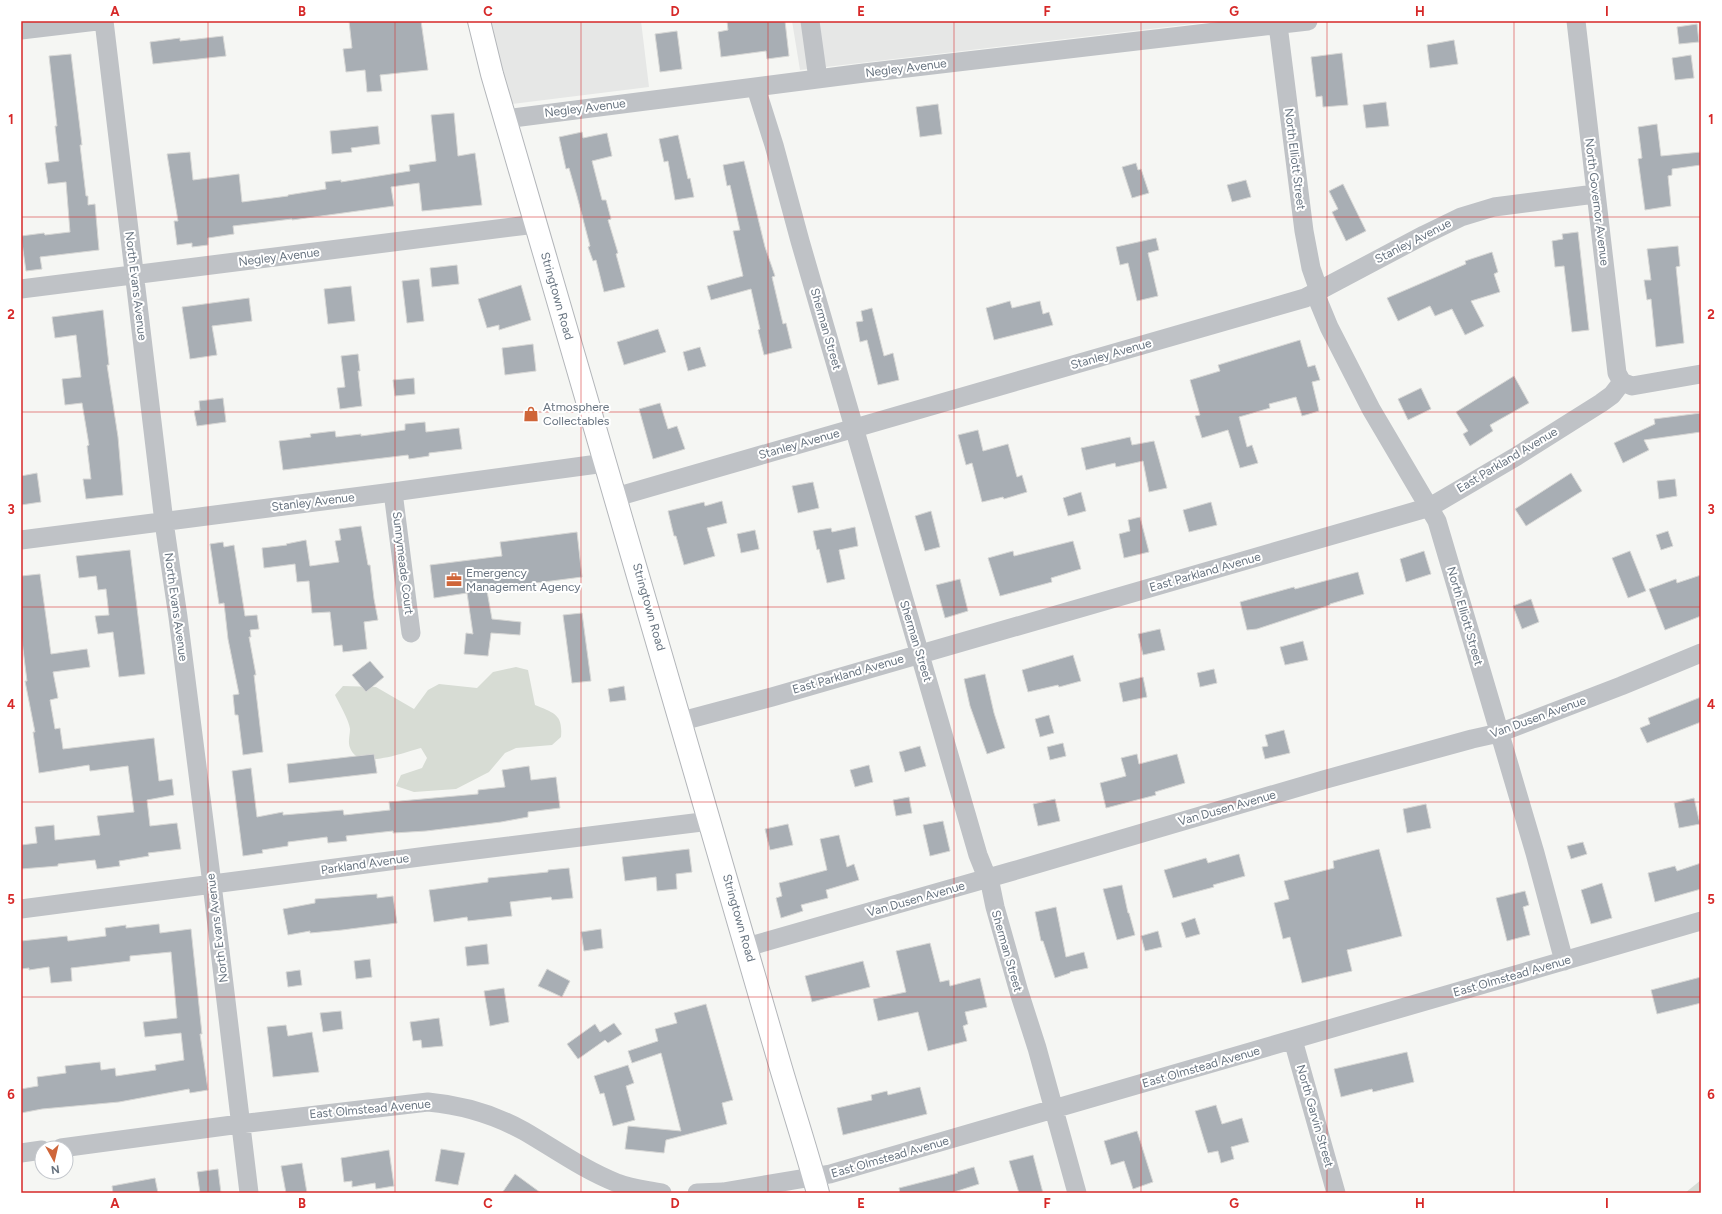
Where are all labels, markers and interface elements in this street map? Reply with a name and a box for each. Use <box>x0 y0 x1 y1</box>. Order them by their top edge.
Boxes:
text: A <box>110 4 120 19</box>
text: B <box>298 4 306 19</box>
text: C <box>483 4 493 19</box>
text: D <box>670 4 680 19</box>
text: E <box>857 4 865 19</box>
text: F <box>1043 4 1051 19</box>
text: G <box>1229 4 1239 19</box>
text: H <box>1415 4 1425 19</box>
text: I <box>1605 4 1609 19</box>
street label: Negley Avenue <box>865 56 948 80</box>
street label: Negley Avenue <box>544 96 627 120</box>
street label: North Elliott Street <box>1282 107 1308 211</box>
text: 1 <box>8 112 14 127</box>
text: 1 <box>1708 112 1714 127</box>
street label: North Governor Avenue <box>1582 137 1612 267</box>
street label: Stanley Avenue <box>1373 216 1454 266</box>
street label: North Evans Avenue <box>122 231 150 342</box>
street label: Negley Avenue <box>238 245 321 269</box>
street label: Stringtown Road <box>538 251 576 341</box>
street label: Sherman Street <box>808 287 844 372</box>
text: 2 <box>7 307 15 322</box>
text: 2 <box>1707 307 1715 322</box>
street label: Stanley Avenue <box>1069 336 1154 372</box>
place label: Atmosphere Collectables <box>543 400 610 428</box>
shop icon: Atmosphere Collectables <box>522 405 540 423</box>
street label: East Parkland Avenue <box>1454 424 1560 496</box>
street label: Stanley Avenue <box>757 426 842 462</box>
street label: Stanley Avenue <box>271 490 356 514</box>
text: 3 <box>7 502 15 517</box>
text: 3 <box>1707 502 1715 517</box>
street label: Sunnymeade Court <box>390 511 416 616</box>
street label: East Parkland Avenue <box>1148 549 1263 595</box>
street label: North Evans Avenue <box>161 552 191 663</box>
street label: Stringtown Road <box>630 562 668 652</box>
street label: North Elliott Street <box>1444 565 1486 668</box>
place label: Emergency Management Agency <box>466 566 581 594</box>
office icon: Emergency Management Agency <box>445 571 463 589</box>
street label: Sherman Street <box>897 599 935 684</box>
street label: East Parkland Avenue <box>791 651 906 697</box>
street label: Van Dusen Avenue <box>1488 693 1588 741</box>
text: 4 <box>7 697 15 712</box>
text: 4 <box>1707 697 1715 712</box>
street label: Van Dusen Avenue <box>1177 787 1278 829</box>
street label: Parkland Avenue <box>320 851 410 877</box>
street label: North Evans Avenue <box>203 872 231 983</box>
street label: Stringtown Road <box>720 873 758 963</box>
street label: Van Dusen Avenue <box>866 878 967 920</box>
text: 5 <box>7 892 15 907</box>
text: 5 <box>1707 892 1715 907</box>
street label: Sherman Street <box>989 909 1025 994</box>
street label: East Olmstead Avenue <box>1452 952 1573 1000</box>
street label: East Olmstead Avenue <box>1141 1043 1262 1091</box>
street label: North Garvin Street <box>1294 1063 1336 1169</box>
text: 6 <box>7 1087 15 1102</box>
text: 6 <box>1707 1087 1715 1102</box>
street label: East Olmstead Avenue <box>309 1097 432 1121</box>
street label: East Olmstead Avenue <box>830 1133 951 1181</box>
north arrow <box>34 1140 74 1180</box>
text: N <box>50 1162 60 1176</box>
text: A <box>110 1196 120 1211</box>
text: B <box>298 1196 306 1211</box>
text: C <box>483 1196 493 1211</box>
text: D <box>670 1196 680 1211</box>
text: E <box>857 1196 865 1211</box>
text: F <box>1043 1196 1051 1211</box>
text: G <box>1229 1196 1239 1211</box>
text: H <box>1415 1196 1425 1211</box>
text: I <box>1605 1196 1609 1211</box>

